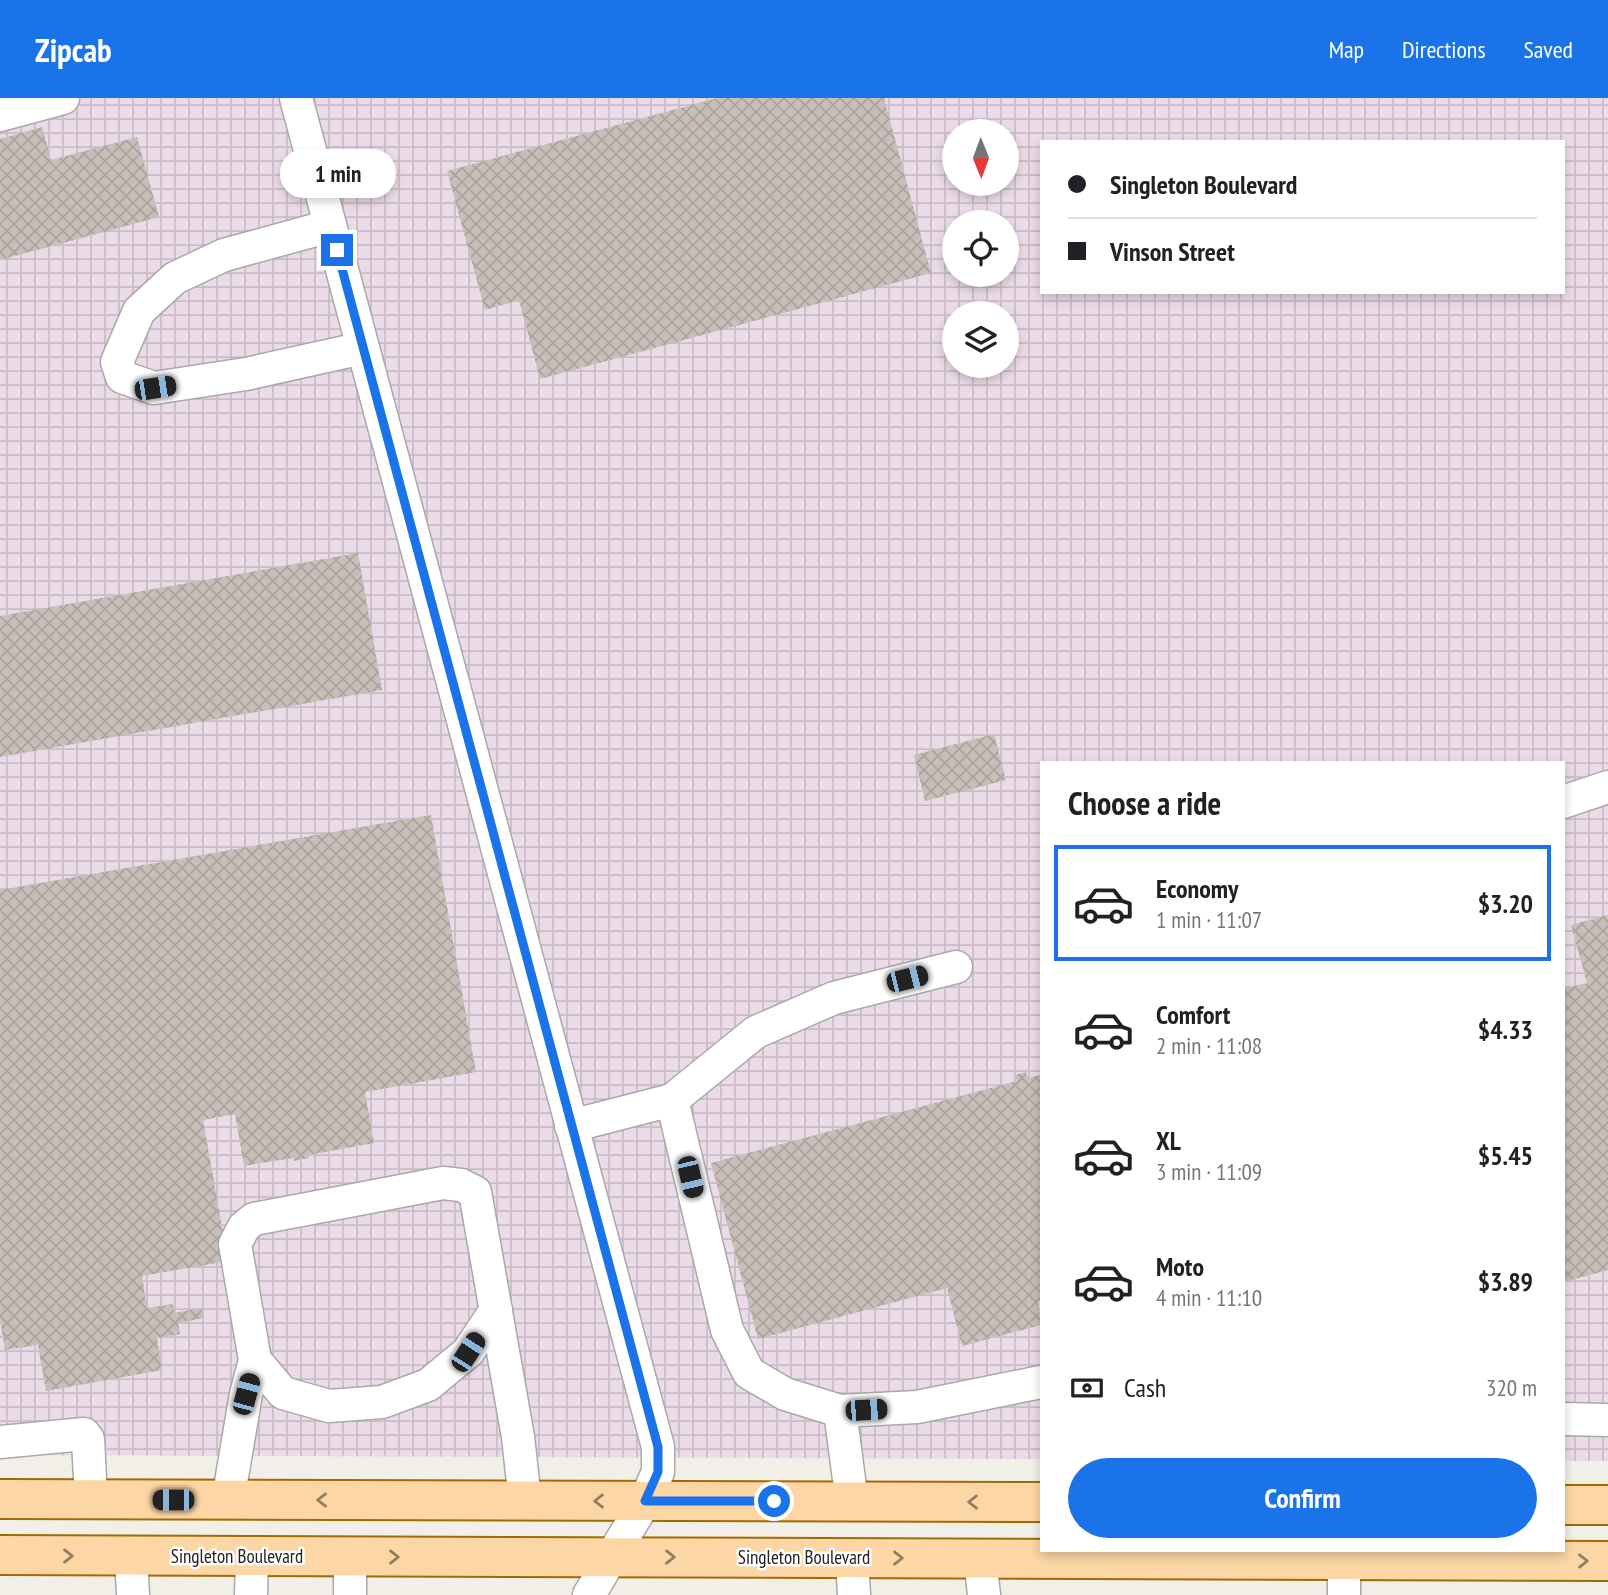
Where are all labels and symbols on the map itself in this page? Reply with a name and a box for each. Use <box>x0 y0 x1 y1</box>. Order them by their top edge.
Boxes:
north arrow <box>942 119 1018 196</box>
callout: 1 min <box>279 149 395 198</box>
route end <box>321 234 353 266</box>
car <box>133 374 178 402</box>
car <box>885 964 930 994</box>
car <box>676 1154 705 1200</box>
car <box>448 1329 489 1375</box>
car <box>231 1371 262 1417</box>
car <box>845 1398 888 1422</box>
route start <box>758 1485 790 1517</box>
car <box>153 1490 195 1511</box>
one-way arrow <box>316 1492 327 1508</box>
one-way arrow <box>593 1493 603 1509</box>
one-way arrow <box>967 1494 978 1510</box>
street label: Singleton Boulevard <box>171 1544 303 1568</box>
street label: Singleton Boulevard <box>738 1545 870 1569</box>
one-way arrow <box>63 1548 74 1564</box>
one-way arrow <box>389 1549 399 1565</box>
one-way arrow <box>665 1550 676 1565</box>
one-way arrow <box>893 1550 903 1566</box>
one-way arrow <box>1579 1553 1589 1569</box>

